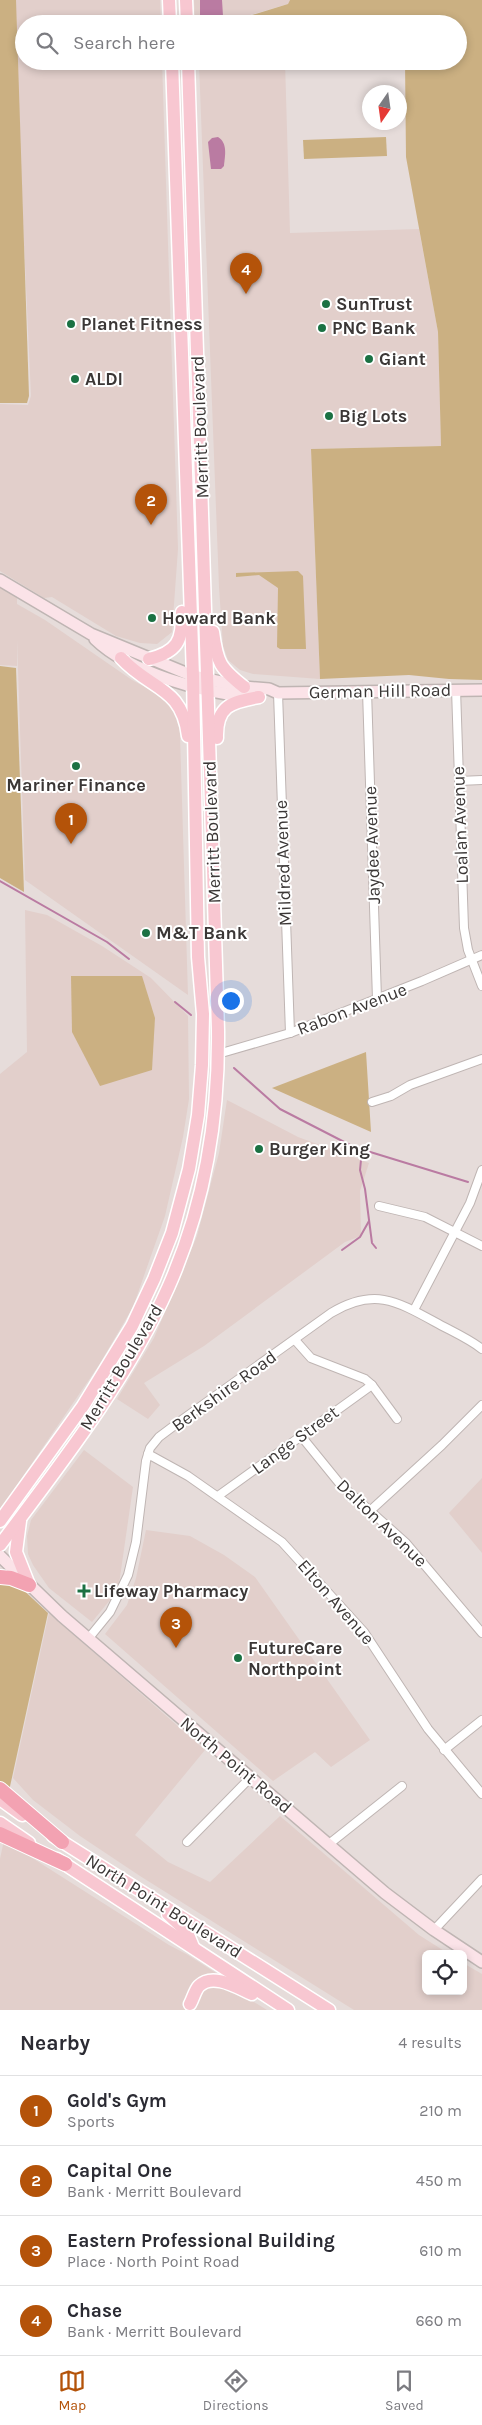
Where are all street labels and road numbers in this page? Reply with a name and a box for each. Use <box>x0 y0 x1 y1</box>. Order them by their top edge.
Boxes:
street label: Merritt Boulevard <box>187 355 213 499</box>
street label: German Hill Road <box>309 679 451 703</box>
street label: Merritt Boulevard <box>199 760 225 904</box>
street label: Loalan Avenue <box>447 766 473 884</box>
street label: Jaydee Avenue <box>359 786 385 904</box>
street label: Mildred Avenue <box>270 800 296 926</box>
street label: Rabon Avenue <box>294 978 410 1040</box>
street label: Merritt Boulevard <box>75 1300 167 1434</box>
street label: Berkshire Road <box>167 1346 281 1436</box>
street label: Lange Street <box>247 1401 343 1479</box>
street label: Dalton Avenue <box>332 1474 432 1572</box>
street label: Elton Avenue <box>293 1555 379 1649</box>
street label: North Point Road <box>176 1712 296 1818</box>
street label: North Point Boulevard <box>82 1849 246 1963</box>

